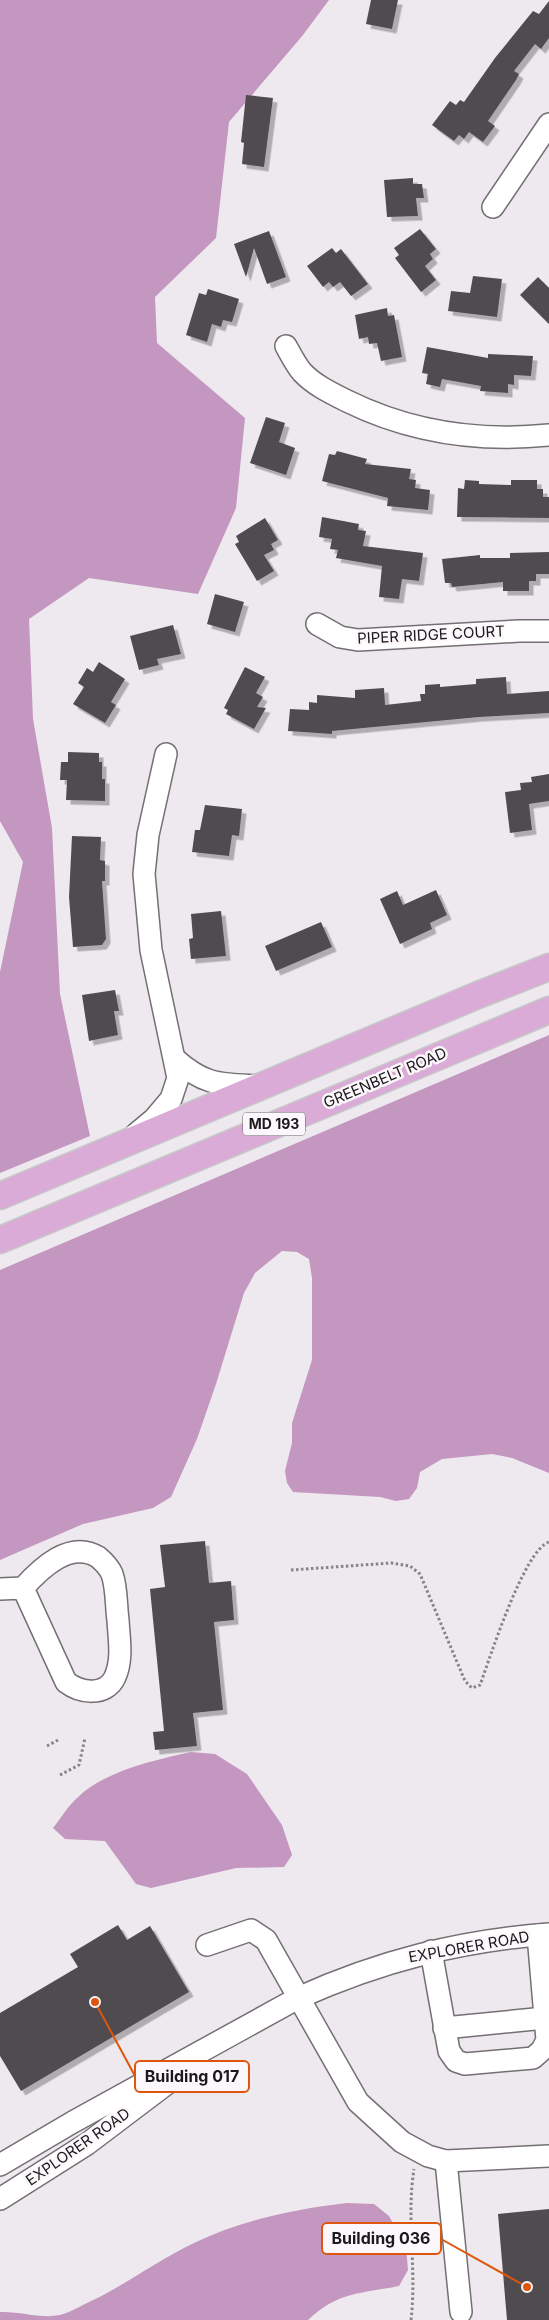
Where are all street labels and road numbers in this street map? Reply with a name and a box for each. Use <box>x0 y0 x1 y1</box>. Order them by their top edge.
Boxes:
street label: PIPER RIDGE COURT <box>357 621 505 648</box>
street label: GREENBELT ROAD <box>320 1043 449 1112</box>
road number: MD 193 <box>243 1112 305 1136</box>
street label: EXPLORER ROAD <box>407 1926 531 1967</box>
street label: EXPLORER ROAD <box>22 2104 133 2190</box>

